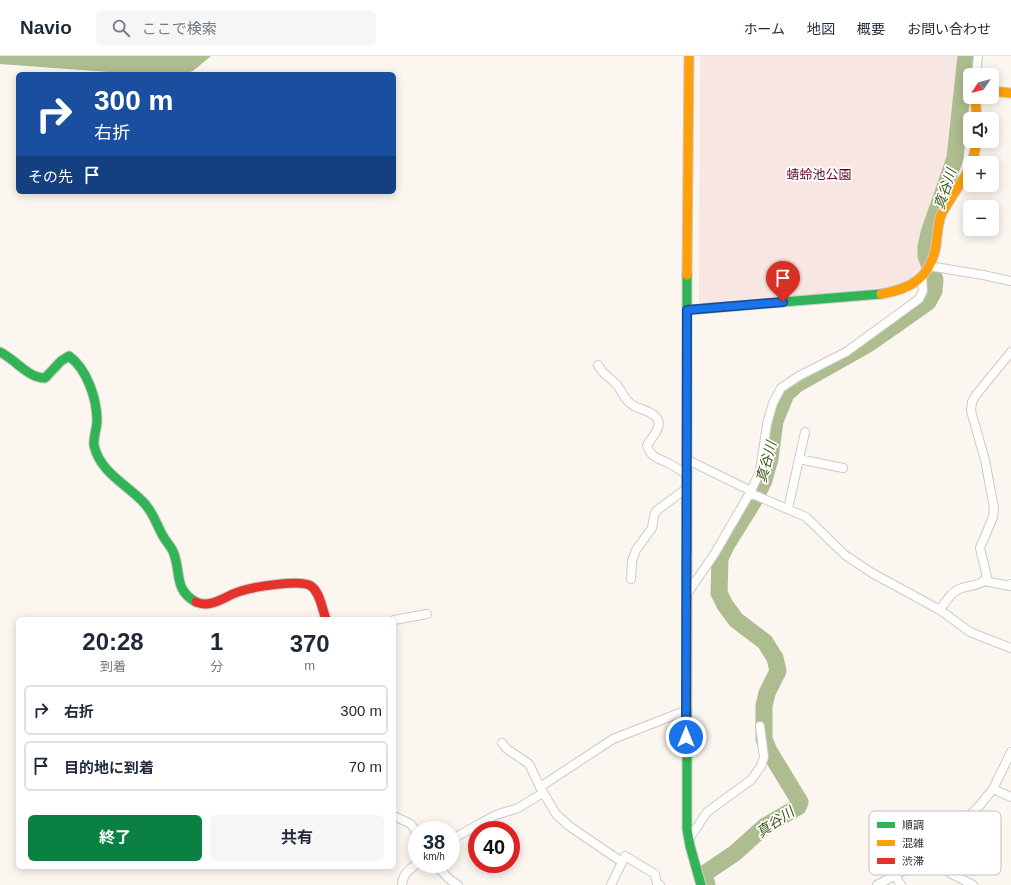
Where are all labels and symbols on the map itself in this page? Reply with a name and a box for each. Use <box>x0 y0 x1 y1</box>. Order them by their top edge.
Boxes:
north arrow <box>963 68 999 104</box>
water label: 真谷川 <box>931 165 960 211</box>
park label: 蜻蛉池公園 <box>786 167 852 182</box>
pin <box>766 261 800 302</box>
water label: 真谷川 <box>753 438 780 484</box>
position arrow <box>665 716 707 758</box>
water label: 真谷川 <box>753 803 799 840</box>
legend <box>869 811 1001 875</box>
text: 順調 <box>902 819 924 831</box>
speed limit sign: 40 <box>468 821 520 873</box>
text: 混雑 <box>902 837 924 849</box>
text: 渋滞 <box>902 855 924 867</box>

